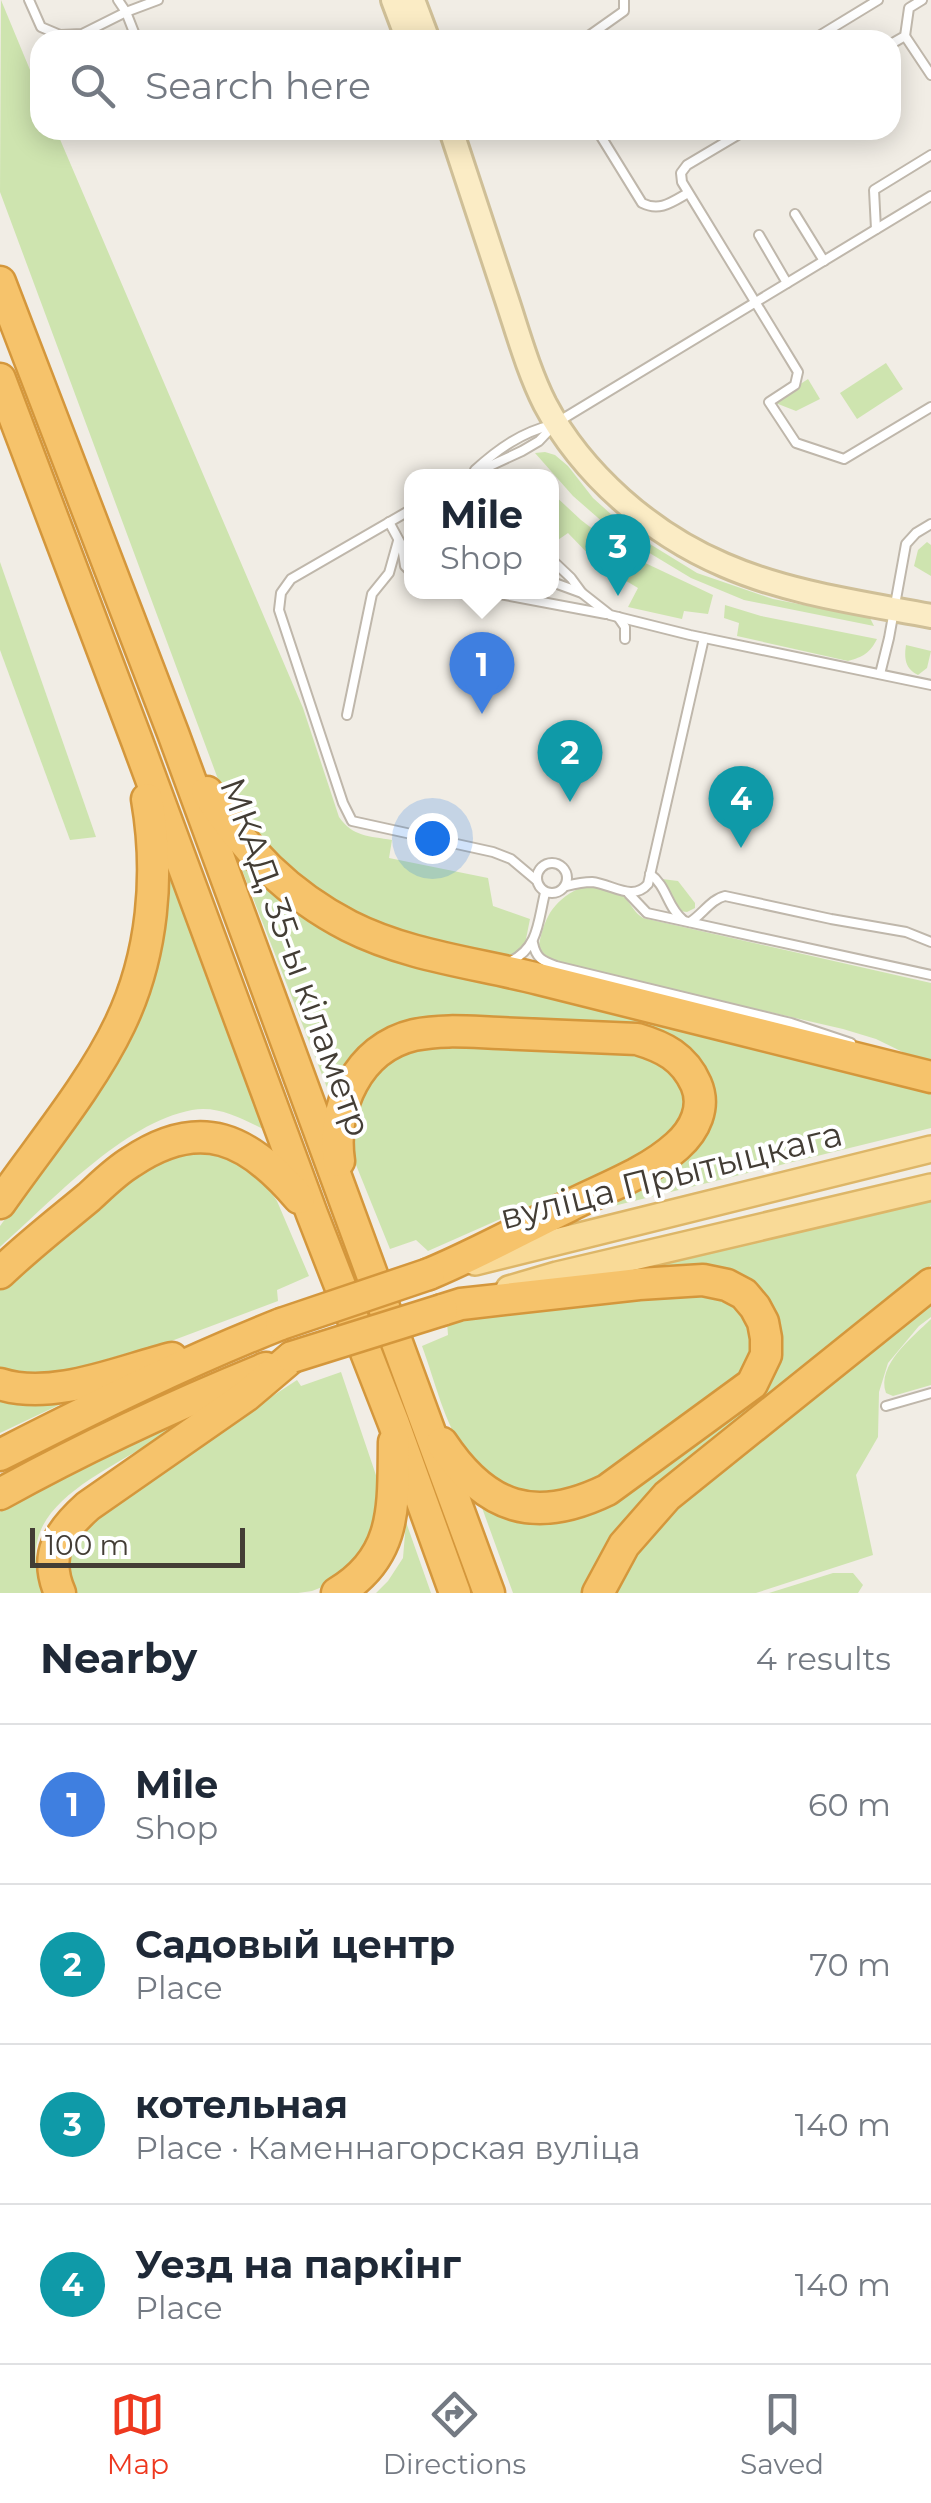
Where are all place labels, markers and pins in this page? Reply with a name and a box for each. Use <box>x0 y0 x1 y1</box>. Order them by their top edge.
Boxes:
pin: 3 <box>586 514 650 596</box>
pin: 1 <box>450 632 514 714</box>
pin: 2 <box>538 720 602 802</box>
pin: 4 <box>708 766 774 848</box>

